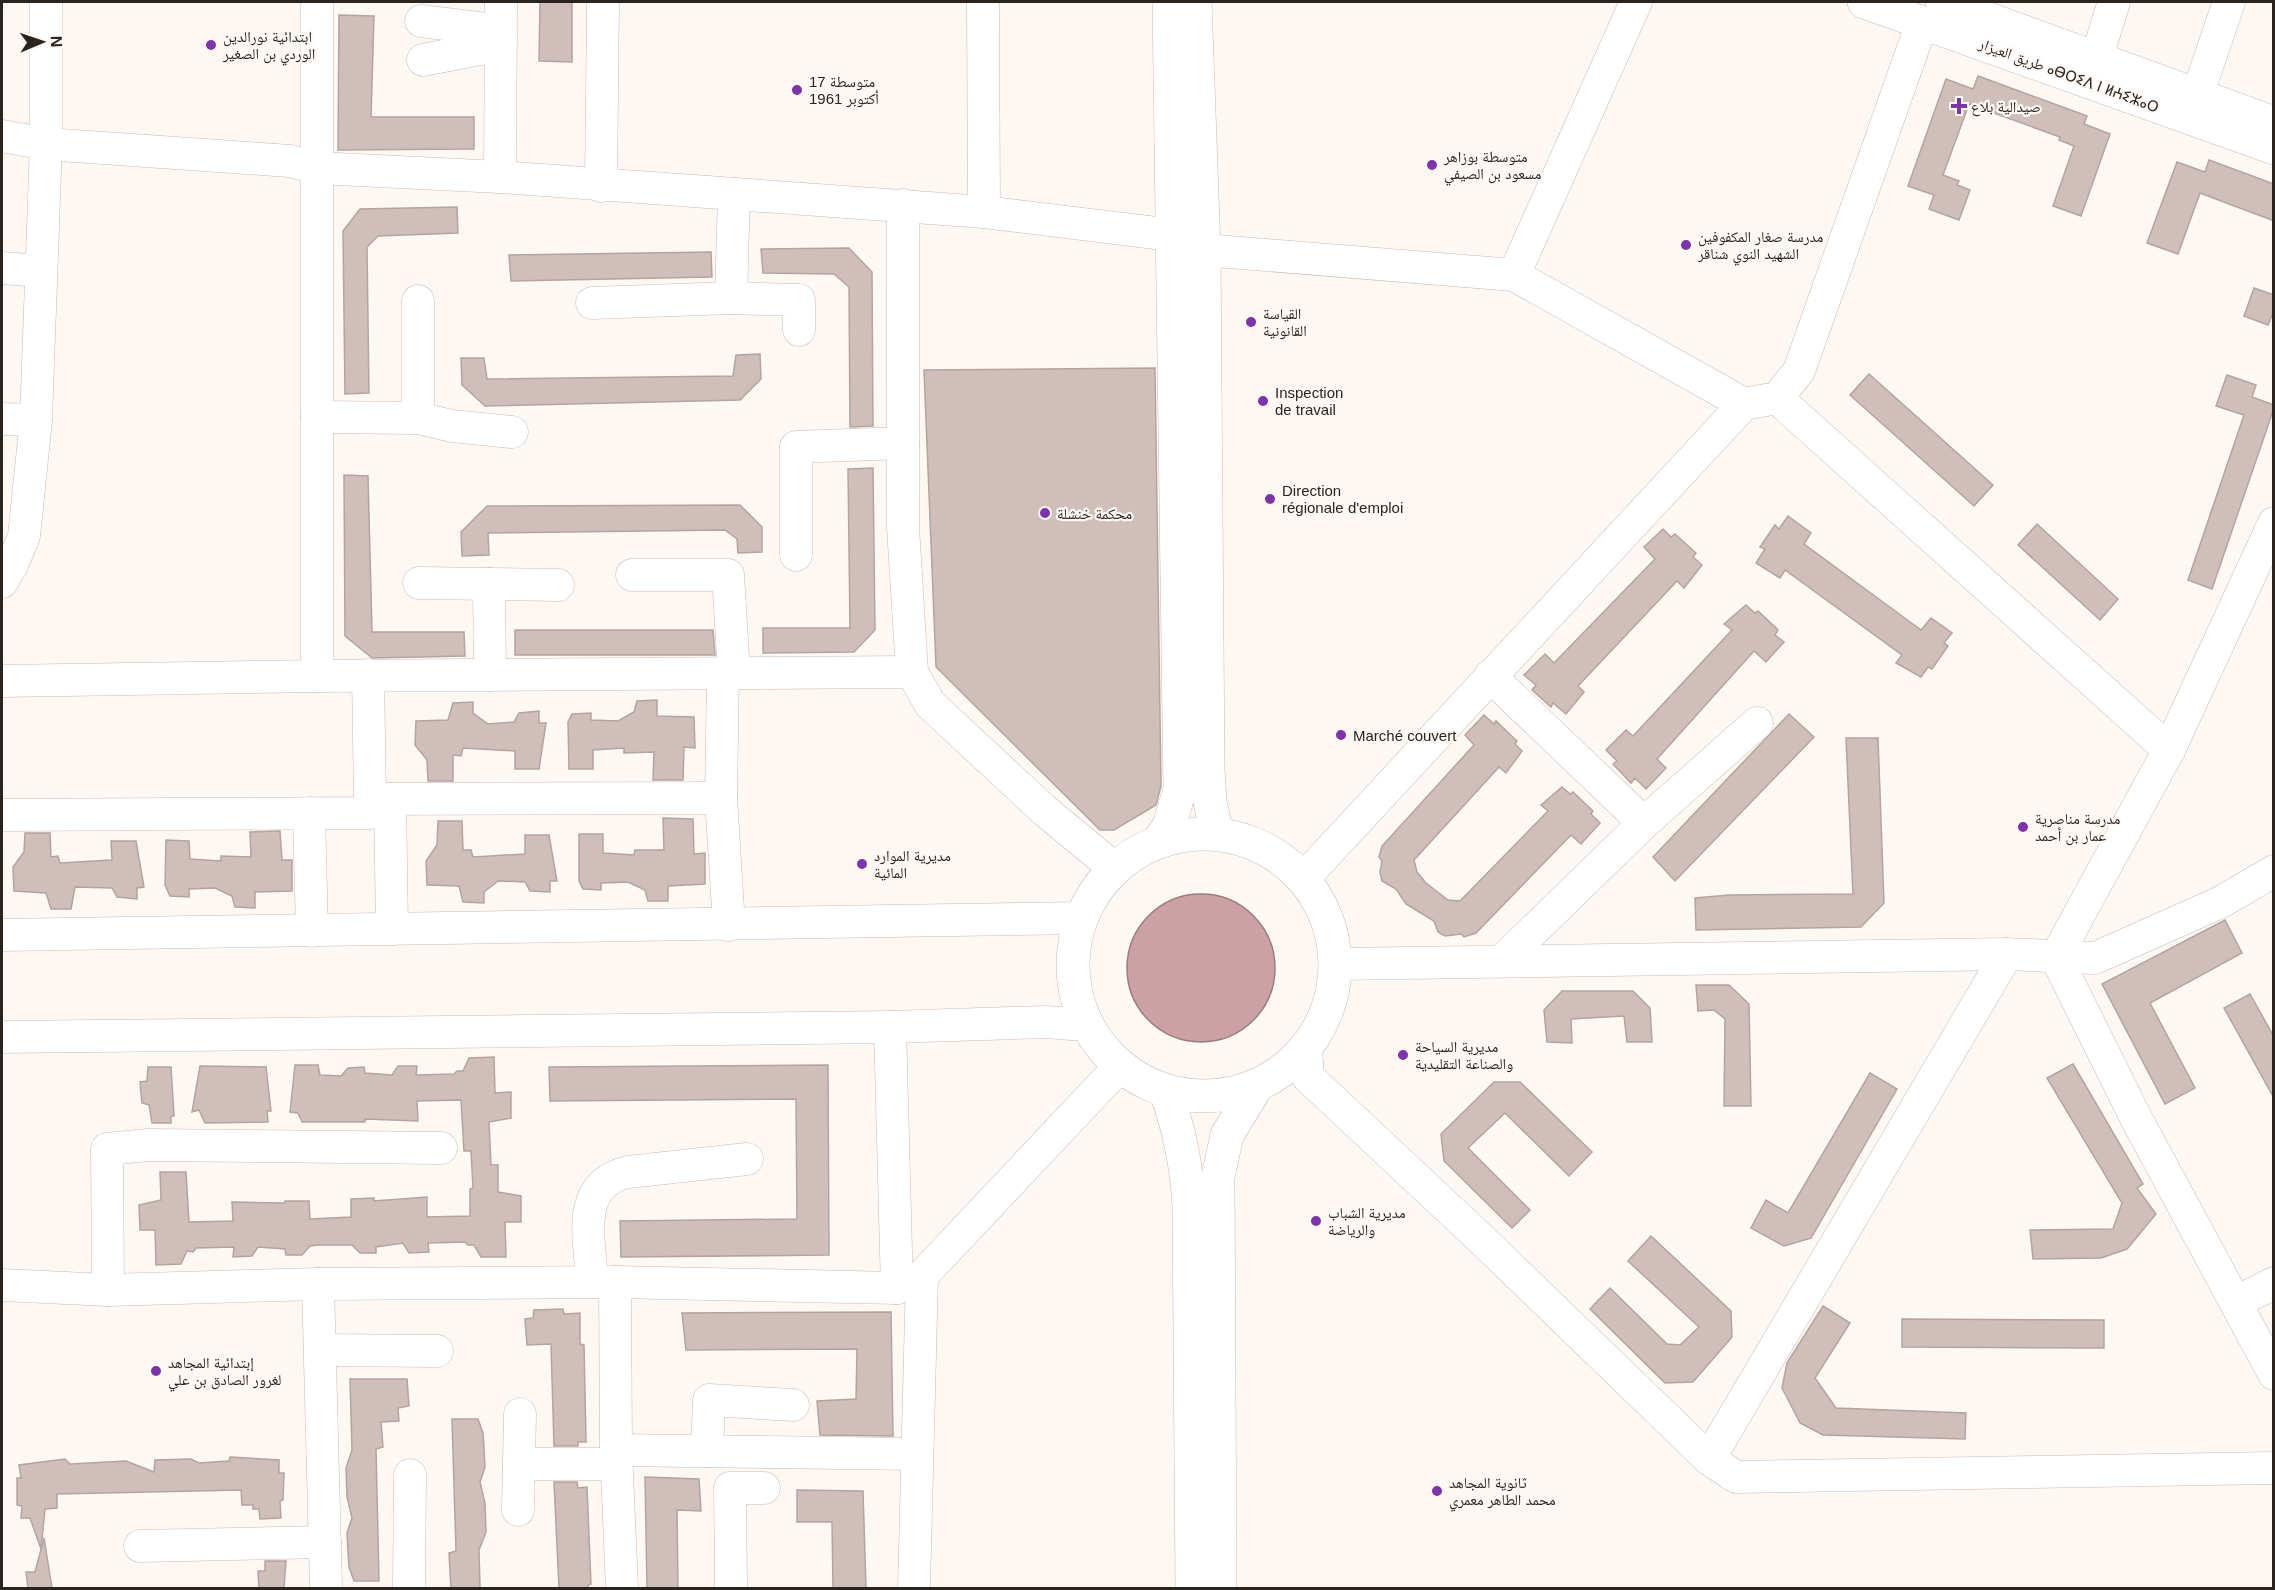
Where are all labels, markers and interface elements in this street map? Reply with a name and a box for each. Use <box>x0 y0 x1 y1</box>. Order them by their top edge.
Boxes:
north arrow <box>12 12 72 72</box>
place label: ابتدائية نورالدين الوردي بن الصغير <box>222 28 315 65</box>
street label: طريق العيزار ⴰⴱⵔⵉⴷ ⵏ ⵍⵄⵉⵣⴰⵔ <box>1975 34 2161 117</box>
text: N <box>48 35 65 48</box>
marker: ابتدائية نورالدين الوردي بن الصغير <box>204 38 218 52</box>
place label: متوسطة 17 أكتوبر 1961 <box>809 73 879 108</box>
marker: متوسطة 17 أكتوبر 1961 <box>790 83 804 97</box>
place label: صيدالية بلاع <box>1971 98 2041 117</box>
marker: صيدالية بلاع <box>1952 99 1966 113</box>
place label: متوسطة بوزاهر مسعود بن الصيفي <box>1443 148 1542 185</box>
marker: متوسطة بوزاهر مسعود بن الصيفي <box>1425 158 1439 172</box>
place label: مدرسة صغار المكفوفين الشهيد النوي شناقر <box>1697 228 1824 265</box>
marker: مدرسة صغار المكفوفين الشهيد النوي شناقر <box>1679 238 1693 252</box>
place label: القياسة القانونية <box>1263 305 1307 340</box>
marker: القياسة القانونية <box>1244 315 1258 329</box>
place label: Inspection de travail <box>1275 384 1343 418</box>
marker: Inspection de travail <box>1256 394 1270 408</box>
place label: Direction régionale d'emploi <box>1282 482 1403 516</box>
marker: Direction régionale d'emploi <box>1263 492 1277 506</box>
place label: محكمة خنشلة <box>1057 505 1132 522</box>
marker: محكمة خنشلة <box>1038 506 1052 520</box>
place label: Marché couvert <box>1353 727 1457 744</box>
marker: Marché couvert <box>1334 728 1348 742</box>
place label: مدرسة مناصرية عمار بن أحمد <box>2035 810 2121 846</box>
marker: مدرسة مناصرية عمار بن أحمد <box>2016 820 2030 834</box>
place label: مديرية الموارد المائية <box>874 847 951 881</box>
marker: مديرية الموارد المائية <box>855 857 869 871</box>
place label: مديرية السياحة والصناعة التقليدية <box>1415 1038 1513 1073</box>
marker: مديرية السياحة والصناعة التقليدية <box>1396 1048 1410 1062</box>
place label: مديرية الشباب والرياضة <box>1328 1204 1406 1239</box>
marker: مديرية الشباب والرياضة <box>1309 1214 1323 1228</box>
place label: إبتدائية المجاهد لغرور الصادق بن علي <box>168 1354 281 1391</box>
marker: إبتدائية المجاهد لغرور الصادق بن علي <box>149 1364 163 1378</box>
place label: ثانوية المجاهد محمد الطاهر معمري <box>1449 1474 1556 1511</box>
marker: ثانوية المجاهد محمد الطاهر معمري <box>1430 1484 1444 1498</box>

